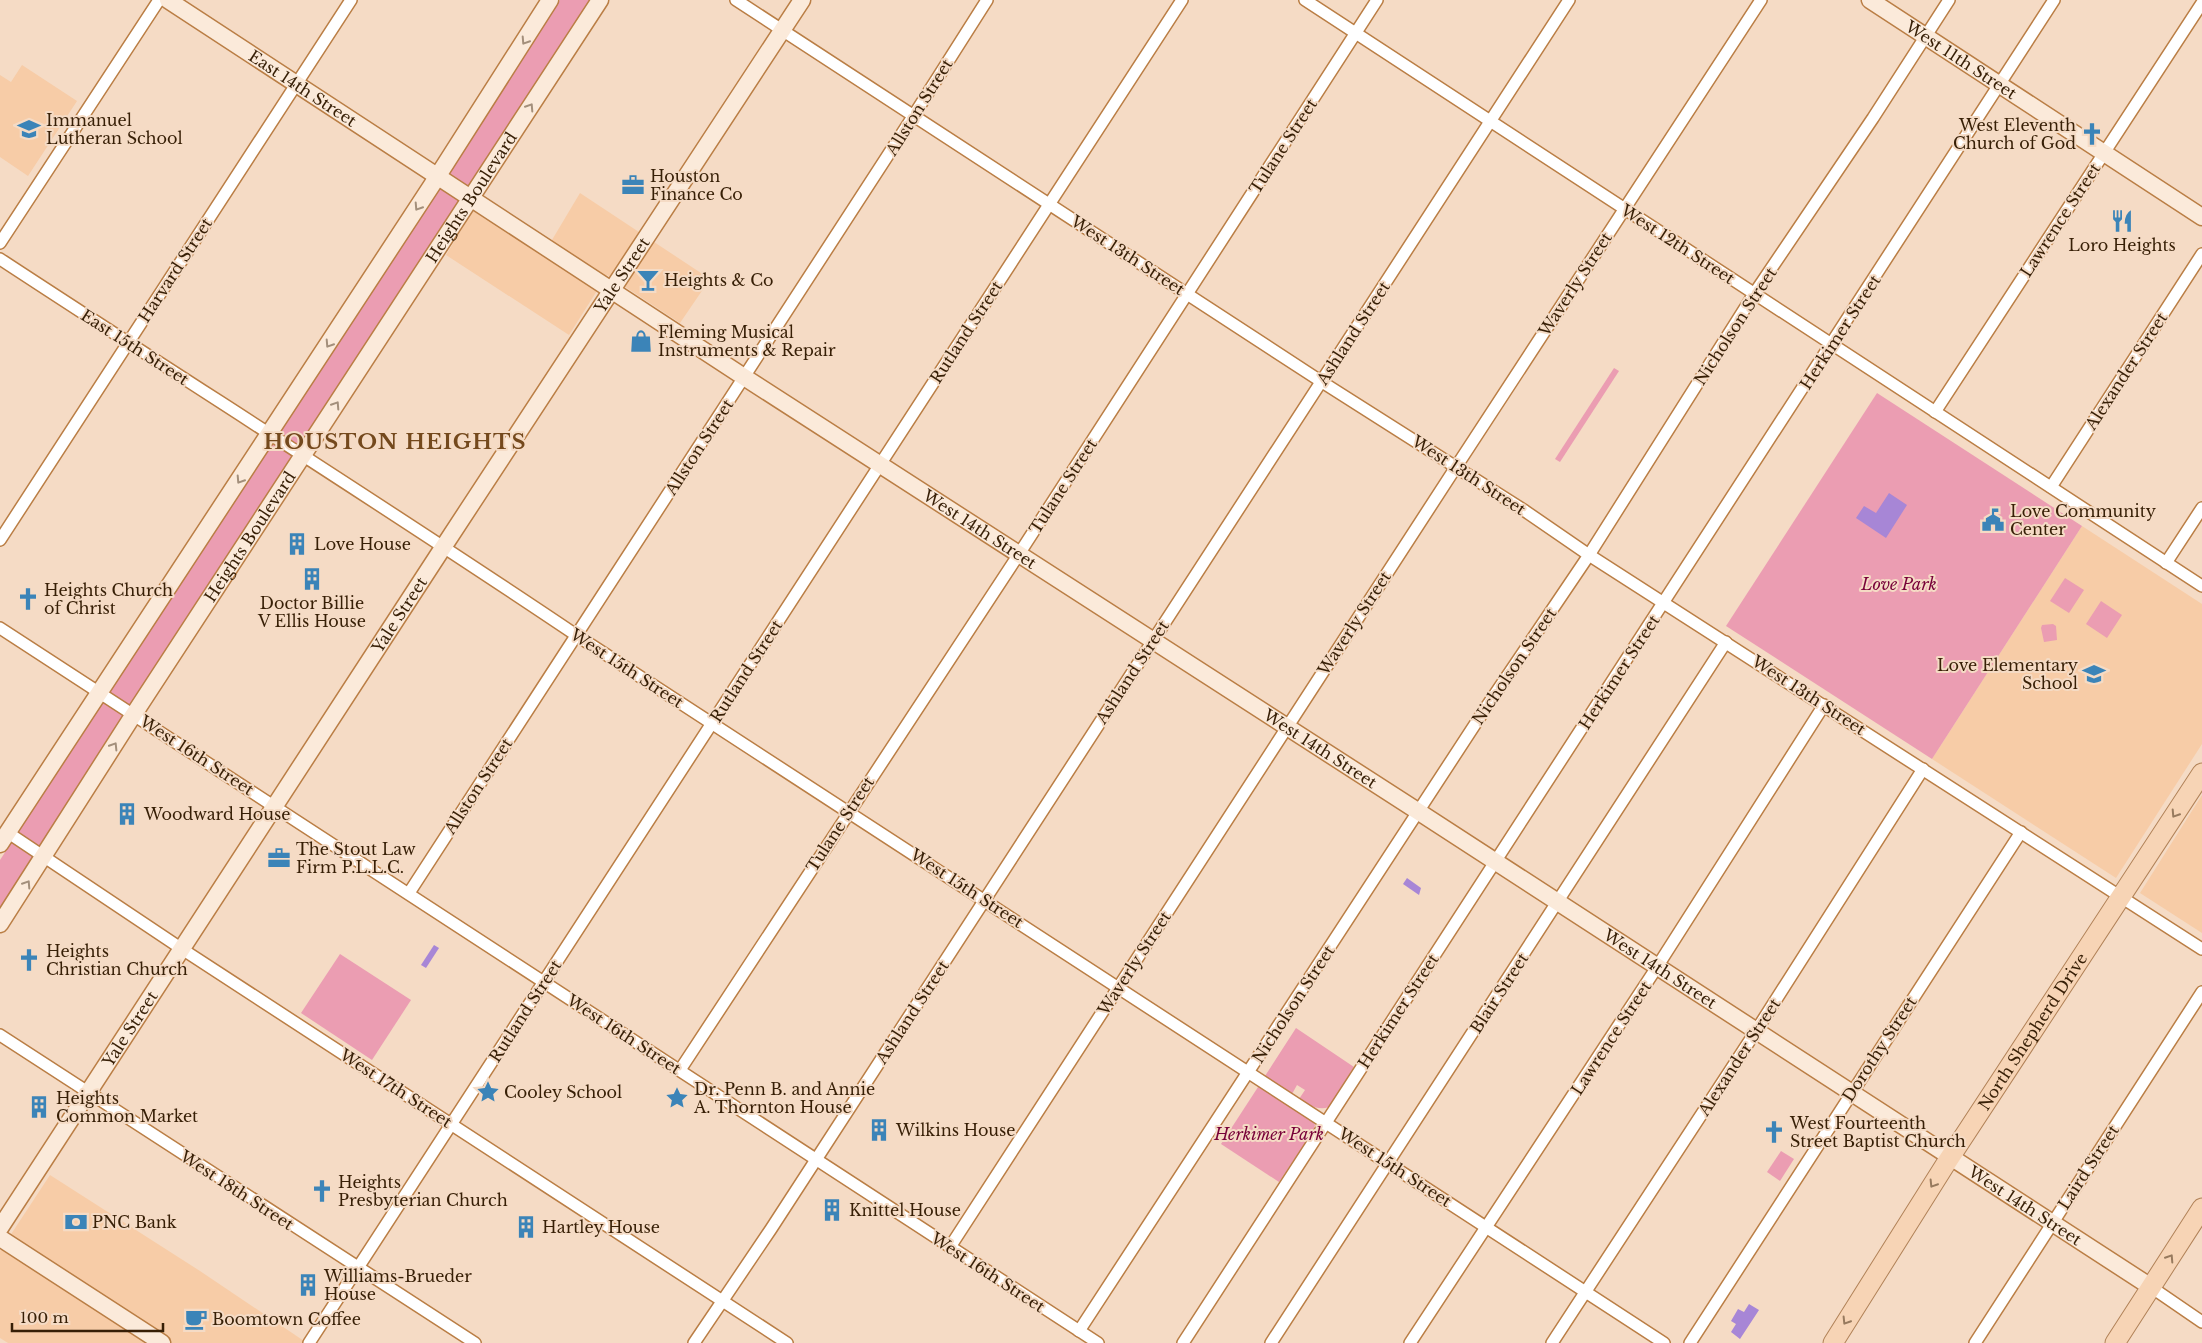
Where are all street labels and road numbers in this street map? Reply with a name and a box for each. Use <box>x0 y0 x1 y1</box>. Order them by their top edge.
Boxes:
street label: West 11th Street <box>1901 15 2021 103</box>
street label: East 14th Street <box>245 46 360 131</box>
street label: Allston Street <box>881 55 957 160</box>
street label: Tulane Street <box>1245 95 1321 197</box>
street label: Heights Boulevard <box>421 128 521 267</box>
street label: Lawrence Street <box>2016 159 2104 281</box>
street label: West 12th Street <box>1617 199 1739 288</box>
street label: West 13th Street <box>1067 210 1189 299</box>
street label: Harvard Street <box>134 214 216 326</box>
street label: Waverly Street <box>1533 228 1616 340</box>
street label: Yale Street <box>589 233 654 317</box>
street label: Nicholson Street <box>1689 263 1781 389</box>
street label: Herkimer Street <box>1795 271 1885 393</box>
street label: Rutland Street <box>925 277 1007 387</box>
street label: Ashland Street <box>1312 278 1394 389</box>
street label: East 15th Street <box>77 305 193 389</box>
street label: Alexander Street <box>2080 308 2171 434</box>
street label: Allston Street <box>660 395 737 500</box>
street label: West 13th Street <box>1408 430 1530 519</box>
street label: Tulane Street <box>1025 435 1101 537</box>
street label: Heights Boulevard <box>200 467 300 606</box>
street label: West 14th Street <box>919 485 1040 573</box>
street label: Waverly Street <box>1312 567 1395 679</box>
street label: Yale Street <box>367 573 431 657</box>
street label: Nicholson Street <box>1468 604 1560 728</box>
street label: Herkimer Street <box>1574 611 1664 733</box>
street label: Rutland Street <box>705 616 787 726</box>
street label: Ashland Street <box>1091 617 1173 728</box>
street label: West 15th Street <box>566 623 687 712</box>
street label: West 13th Street <box>1748 650 1870 739</box>
street label: West 14th Street <box>1259 704 1381 792</box>
street label: West 16th Street <box>135 710 258 799</box>
street label: Allston Street <box>439 734 516 839</box>
street label: Tulane Street <box>802 773 878 875</box>
street label: West 15th Street <box>906 843 1027 932</box>
street label: Waverly Street <box>1092 907 1175 1019</box>
street label: West 14th Street <box>1599 924 1721 1013</box>
street label: Nicholson Street <box>1247 941 1339 1067</box>
street label: Blair Street <box>1466 949 1532 1037</box>
street label: North Shepherd Drive <box>1974 949 2091 1114</box>
street label: Herkimer Street <box>1353 950 1443 1072</box>
street label: Rutland Street <box>484 956 566 1066</box>
street label: Ashland Street <box>871 957 953 1068</box>
street label: Lawrence Street <box>1567 977 1655 1099</box>
street label: Yale Street <box>97 987 162 1071</box>
street label: West 16th Street <box>562 989 685 1078</box>
street label: Dorothy Street <box>1837 993 1921 1105</box>
street label: Alexander Street <box>1693 994 1784 1120</box>
street label: West 17th Street <box>335 1044 456 1132</box>
street label: Laird Street <box>2053 1121 2123 1213</box>
street label: West 15th Street <box>1334 1122 1455 1211</box>
street label: West 18th Street <box>176 1145 297 1234</box>
street label: West 14th Street <box>1964 1161 2086 1249</box>
street label: West 16th Street <box>926 1227 1049 1316</box>

